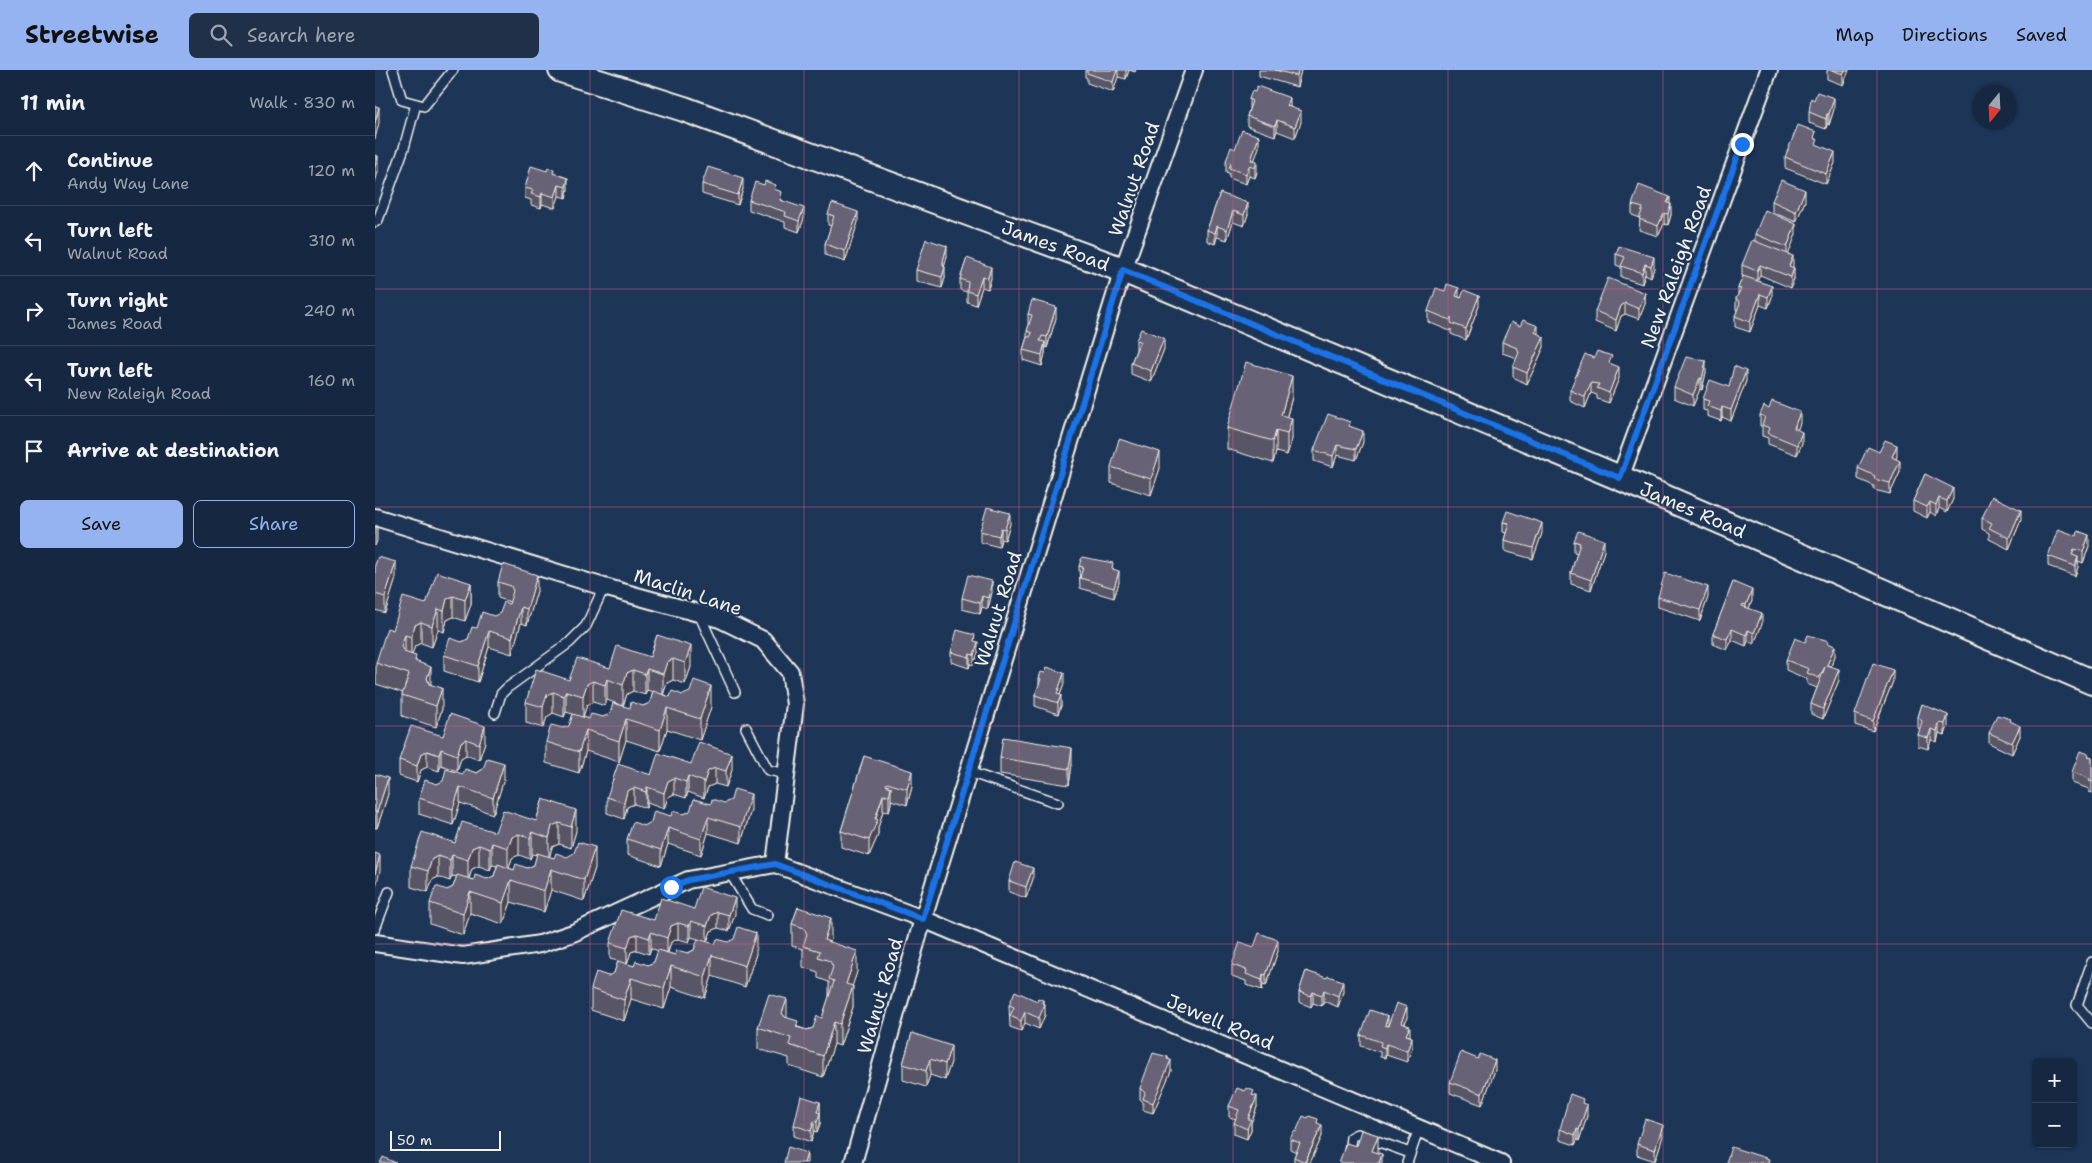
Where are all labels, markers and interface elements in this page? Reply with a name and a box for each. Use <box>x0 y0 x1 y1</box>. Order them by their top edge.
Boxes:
search box <box>189 13 539 58</box>
text: Streetwise <box>25 19 159 51</box>
icon: search <box>207 21 235 49</box>
text: Search here <box>247 23 356 48</box>
text: Map <box>1836 23 1874 47</box>
text: Directions <box>1902 23 1988 47</box>
text: Saved <box>2016 23 2067 47</box>
north arrow <box>1972 85 2017 130</box>
text: 11 min <box>20 89 85 117</box>
text: Walk · 830 m <box>249 92 355 113</box>
street label: Walnut Road <box>1103 118 1165 240</box>
route end <box>1731 133 1754 156</box>
text: Continue <box>67 148 153 173</box>
icon: ahead <box>20 157 48 185</box>
text: 120 m <box>308 160 355 181</box>
text: Andy Way Lane <box>67 173 189 194</box>
street label: New Raleigh Road <box>1635 182 1717 352</box>
street label: James Road <box>998 214 1113 277</box>
text: Turn left <box>67 218 153 243</box>
icon: left <box>20 227 48 255</box>
text: 310 m <box>308 230 355 251</box>
text: Walnut Road <box>67 243 168 264</box>
text: Turn right <box>67 288 168 313</box>
icon: right <box>20 297 48 325</box>
text: 240 m <box>303 300 355 321</box>
text: James Road <box>67 313 163 334</box>
text: Turn left <box>67 358 153 383</box>
icon: left <box>20 367 48 395</box>
text: 160 m <box>308 370 355 391</box>
text: New Raleigh Road <box>67 383 211 404</box>
icon: arrive <box>20 437 48 465</box>
text: Arrive at destination <box>67 438 279 463</box>
street label: James Road <box>1636 476 1750 544</box>
button: Save <box>20 500 183 548</box>
button: Share <box>193 500 355 548</box>
street label: Walnut Road <box>969 548 1027 670</box>
street label: Maclin Lane <box>631 563 745 621</box>
route start <box>660 876 683 899</box>
street label: Walnut Road <box>851 935 909 1057</box>
street label: Jewell Road <box>1163 988 1277 1056</box>
map controls <box>2032 1058 2077 1148</box>
button: + <box>2032 1058 2077 1103</box>
button: − <box>2032 1103 2077 1148</box>
scale bar <box>390 1128 501 1151</box>
text: 50 m <box>397 1131 432 1149</box>

